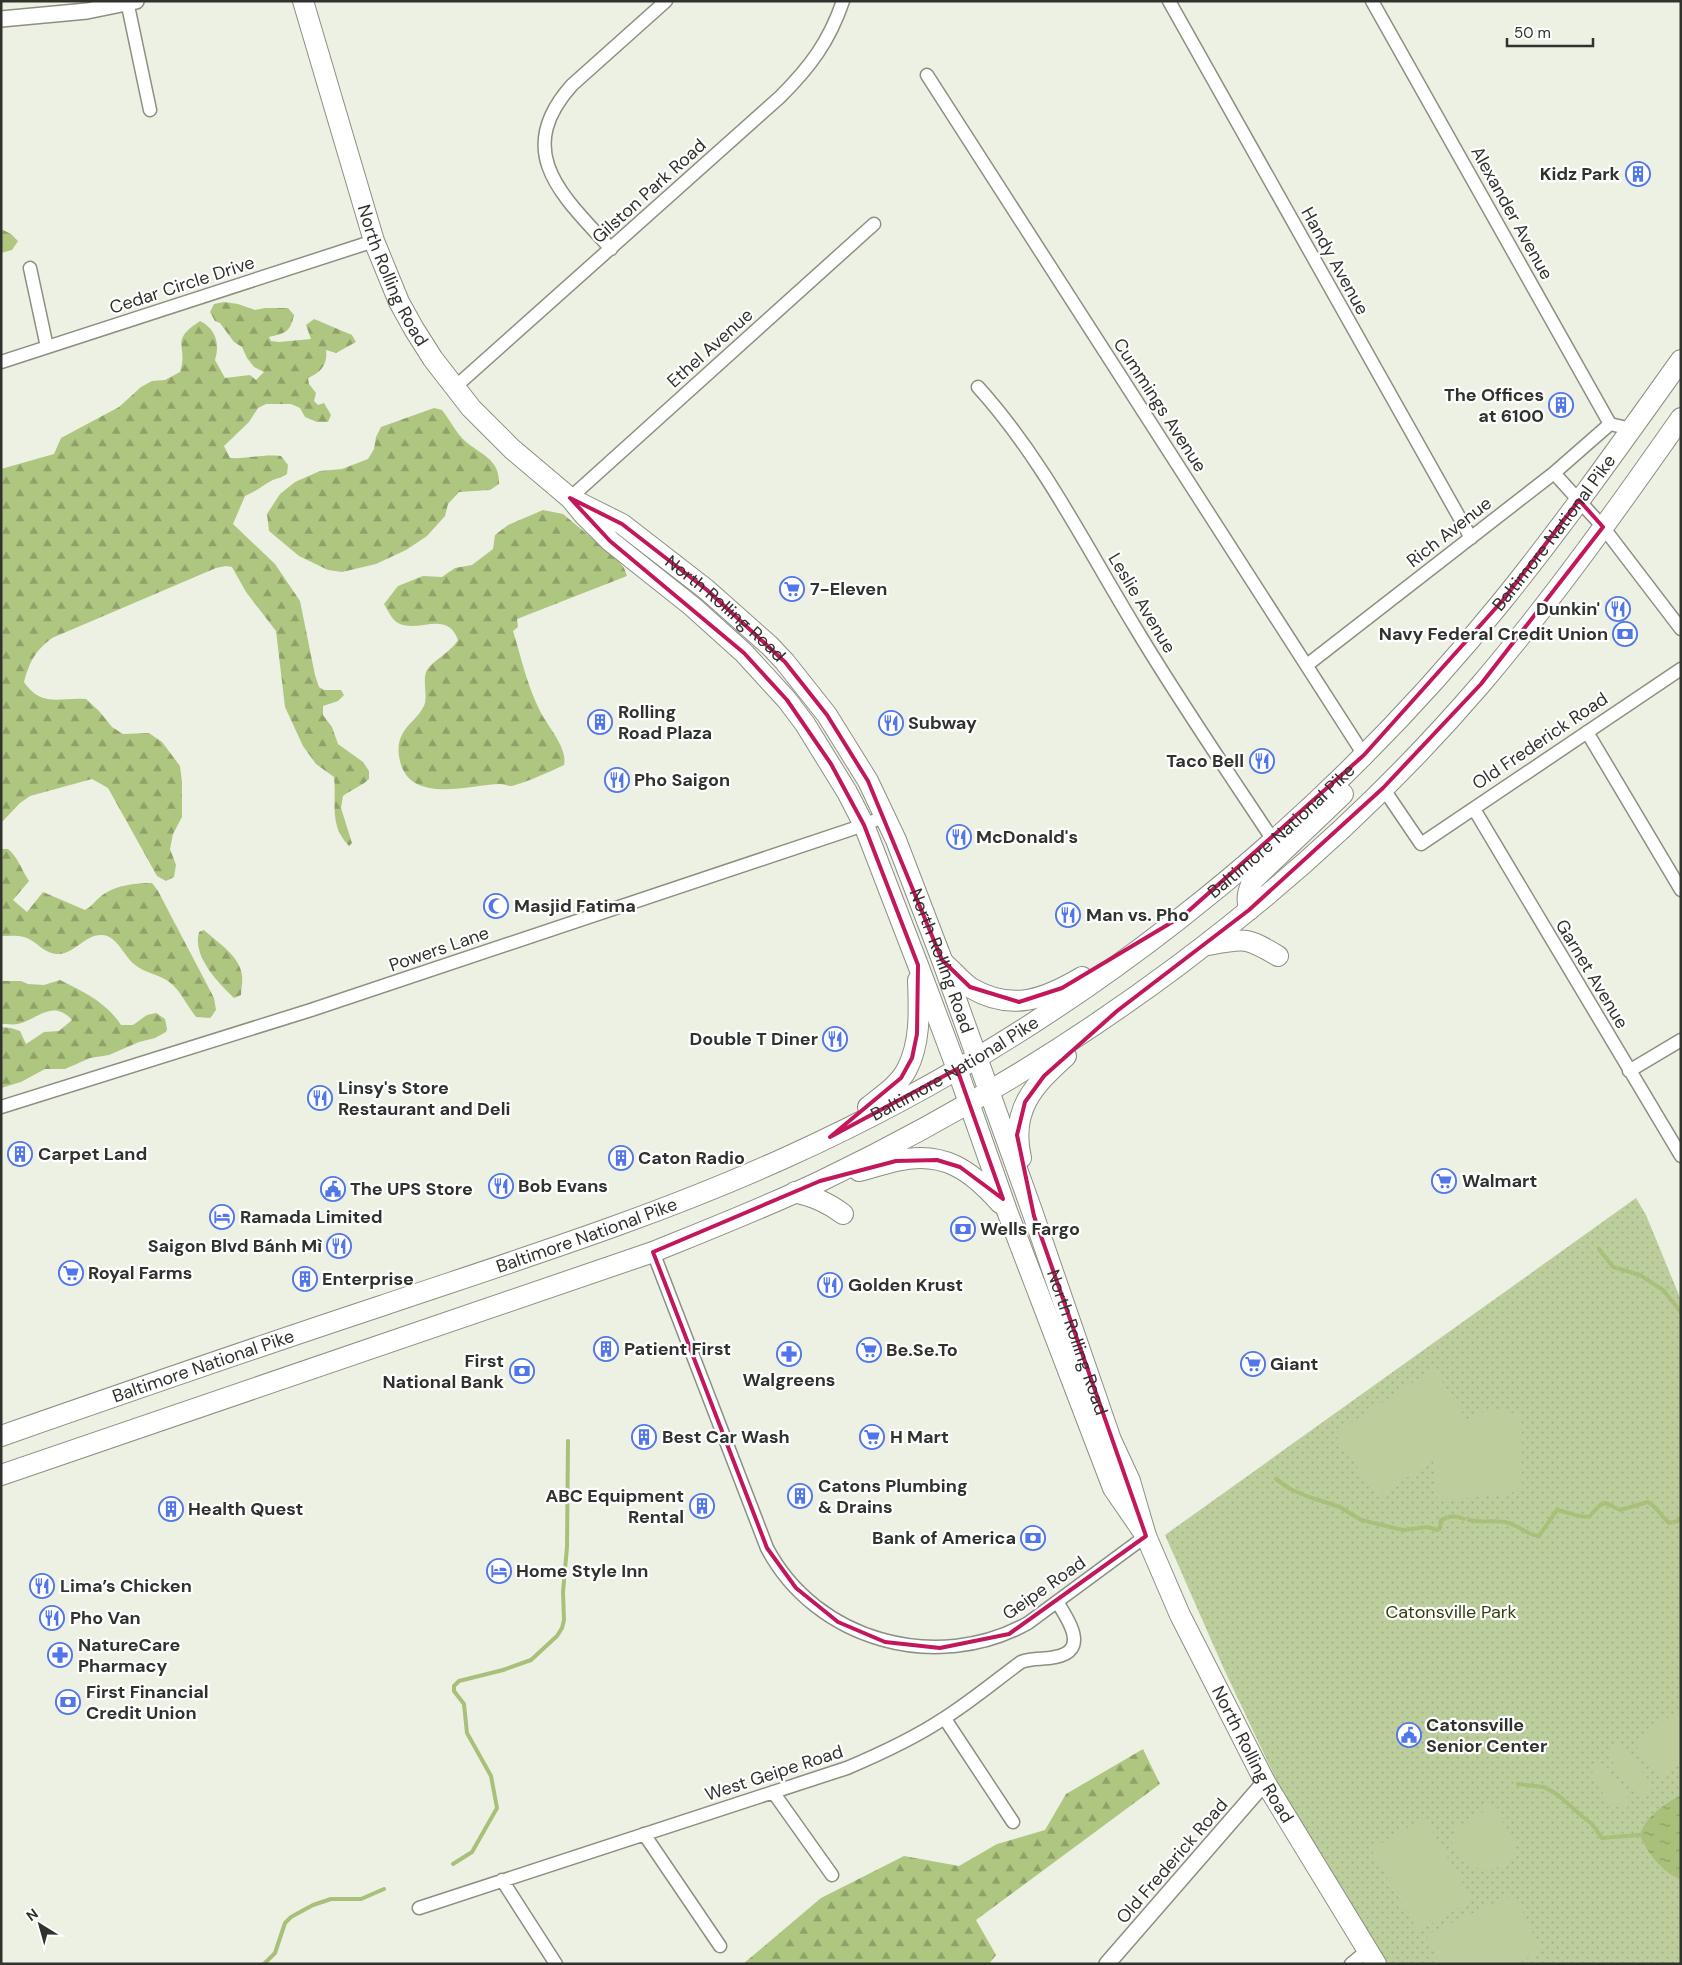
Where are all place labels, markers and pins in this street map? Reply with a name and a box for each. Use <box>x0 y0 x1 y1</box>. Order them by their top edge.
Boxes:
building icon: Kidz Park <box>1625 161 1651 187</box>
place label: Kidz Park <box>1540 162 1621 186</box>
place label: The Offices at 6100 <box>1444 383 1544 428</box>
building icon: The Offices at 6100 <box>1548 392 1574 418</box>
supermarket icon: 7-Eleven <box>779 576 805 602</box>
place label: 7-Eleven <box>810 577 887 601</box>
restaurant icon: Dunkin' <box>1605 596 1631 622</box>
place label: Dunkin' <box>1536 597 1600 621</box>
bank icon: Navy Federal Credit Union <box>1612 621 1638 647</box>
place label: Navy Federal Credit Union <box>1379 622 1608 646</box>
place label: Rolling Road Plaza <box>618 700 712 745</box>
building icon: Rolling Road Plaza <box>587 709 613 735</box>
restaurant icon: Subway <box>878 710 904 736</box>
place label: Subway <box>908 711 977 735</box>
restaurant icon: Taco Bell <box>1249 748 1275 774</box>
place label: Taco Bell <box>1166 749 1244 773</box>
restaurant icon: Pho Saigon <box>604 767 630 793</box>
place label: Pho Saigon <box>634 768 730 792</box>
restaurant icon: McDonald's <box>946 824 972 850</box>
place label: McDonald's <box>976 825 1078 849</box>
mosque icon: Masjid Fatima <box>483 893 509 919</box>
place label: Masjid Fatima <box>514 894 636 918</box>
restaurant icon: Man vs. Pho <box>1055 902 1081 928</box>
place label: Man vs. Pho <box>1086 903 1189 927</box>
restaurant icon: Double T Diner <box>822 1026 848 1052</box>
place label: Double T Diner <box>690 1027 818 1051</box>
place label: Linsy's Store Restaurant and Deli <box>338 1076 510 1121</box>
restaurant icon: Linsy's Store Restaurant and Deli <box>307 1085 333 1111</box>
building icon: Carpet Land <box>7 1141 33 1167</box>
place label: Carpet Land <box>38 1142 147 1166</box>
building icon: Caton Radio <box>608 1145 634 1171</box>
place label: Caton Radio <box>638 1146 745 1170</box>
supermarket icon: Walmart <box>1431 1168 1457 1194</box>
place label: Walmart <box>1462 1169 1537 1193</box>
restaurant icon: Bob Evans <box>488 1173 514 1199</box>
place label: Bob Evans <box>518 1174 608 1198</box>
public building icon: The UPS Store <box>320 1176 346 1202</box>
place label: The UPS Store <box>350 1177 473 1201</box>
hotel icon: Ramada Limited <box>209 1204 235 1230</box>
place label: Ramada Limited <box>240 1205 383 1229</box>
bank icon: Wells Fargo <box>950 1216 976 1242</box>
place label: Wells Fargo <box>980 1217 1080 1241</box>
restaurant icon: Saigon Blvd Bánh Mì <box>326 1233 352 1259</box>
place label: Saigon Blvd Bánh Mì <box>148 1234 322 1258</box>
supermarket icon: Royal Farms <box>58 1260 84 1286</box>
place label: Royal Farms <box>88 1261 192 1285</box>
building icon: Enterprise <box>292 1266 318 1292</box>
place label: Enterprise <box>322 1267 414 1291</box>
restaurant icon: Golden Krust <box>817 1272 843 1298</box>
place label: Golden Krust <box>848 1273 963 1297</box>
building icon: Patient First <box>593 1336 619 1362</box>
place label: Patient First <box>624 1337 731 1361</box>
supermarket icon: Be.Se.To <box>856 1337 882 1363</box>
place label: Be.Se.To <box>886 1338 958 1362</box>
pharmacy icon: Walgreens <box>776 1341 802 1367</box>
place label: First National Bank <box>382 1349 505 1394</box>
supermarket icon: Giant <box>1240 1351 1266 1377</box>
place label: Giant <box>1270 1352 1318 1376</box>
bank icon: First National Bank <box>509 1358 535 1384</box>
place label: Walgreens <box>743 1368 835 1392</box>
building icon: Best Car Wash <box>631 1424 657 1450</box>
supermarket icon: H Mart <box>859 1424 885 1450</box>
place label: Best Car Wash <box>662 1425 790 1449</box>
place label: H Mart <box>890 1425 949 1449</box>
place label: Catons Plumbing & Drains <box>818 1474 968 1519</box>
building icon: Catons Plumbing & Drains <box>787 1483 813 1509</box>
place label: ABC Equipment Rental <box>545 1484 684 1529</box>
building icon: ABC Equipment Rental <box>689 1493 715 1519</box>
building icon: Health Quest <box>158 1496 184 1522</box>
place label: Health Quest <box>188 1497 303 1521</box>
bank icon: Bank of America <box>1020 1525 1046 1551</box>
place label: Bank of America <box>872 1526 1016 1550</box>
hotel icon: Home Style Inn <box>486 1558 512 1584</box>
place label: Home Style Inn <box>516 1559 648 1583</box>
restaurant icon: Lima’s Chicken <box>29 1573 55 1599</box>
place label: Lima’s Chicken <box>60 1574 192 1598</box>
restaurant icon: Pho Van <box>39 1605 65 1631</box>
place label: Pho Van <box>70 1606 141 1630</box>
place label: NatureCare Pharmacy <box>78 1633 181 1678</box>
pharmacy icon: NatureCare Pharmacy <box>47 1642 73 1668</box>
place label: First Financial Credit Union <box>86 1680 209 1725</box>
bank icon: First Financial Credit Union <box>55 1689 81 1715</box>
place label: Catonsville Senior Center <box>1426 1713 1547 1758</box>
public building icon: Catonsville Senior Center <box>1396 1722 1422 1748</box>

